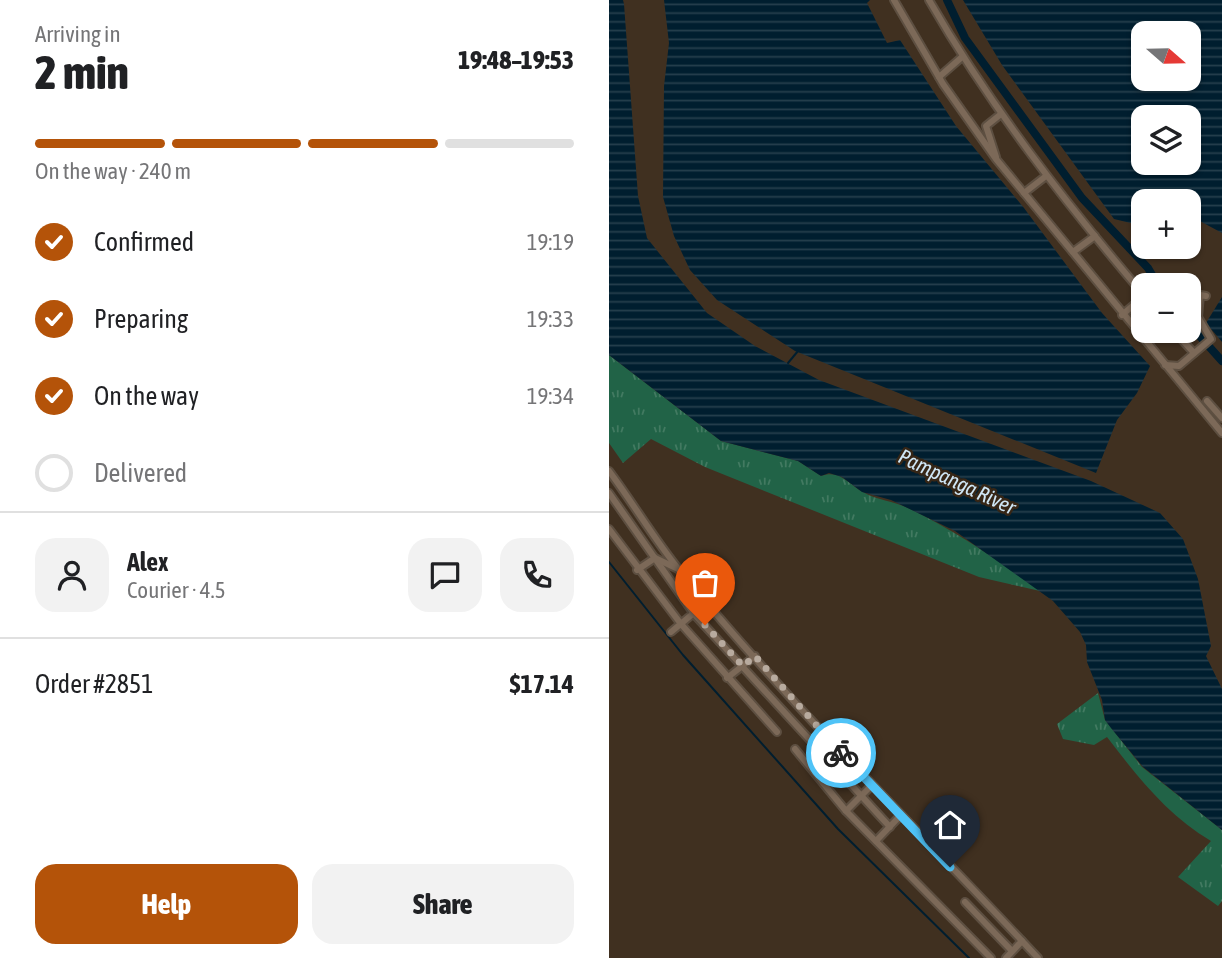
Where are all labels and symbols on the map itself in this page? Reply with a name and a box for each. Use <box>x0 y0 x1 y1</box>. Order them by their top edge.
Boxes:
north arrow <box>1131 21 1201 91</box>
water label: Pampanga River <box>895 443 1021 519</box>
pin <box>675 553 735 625</box>
courier <box>806 718 876 788</box>
pin <box>920 795 980 867</box>

